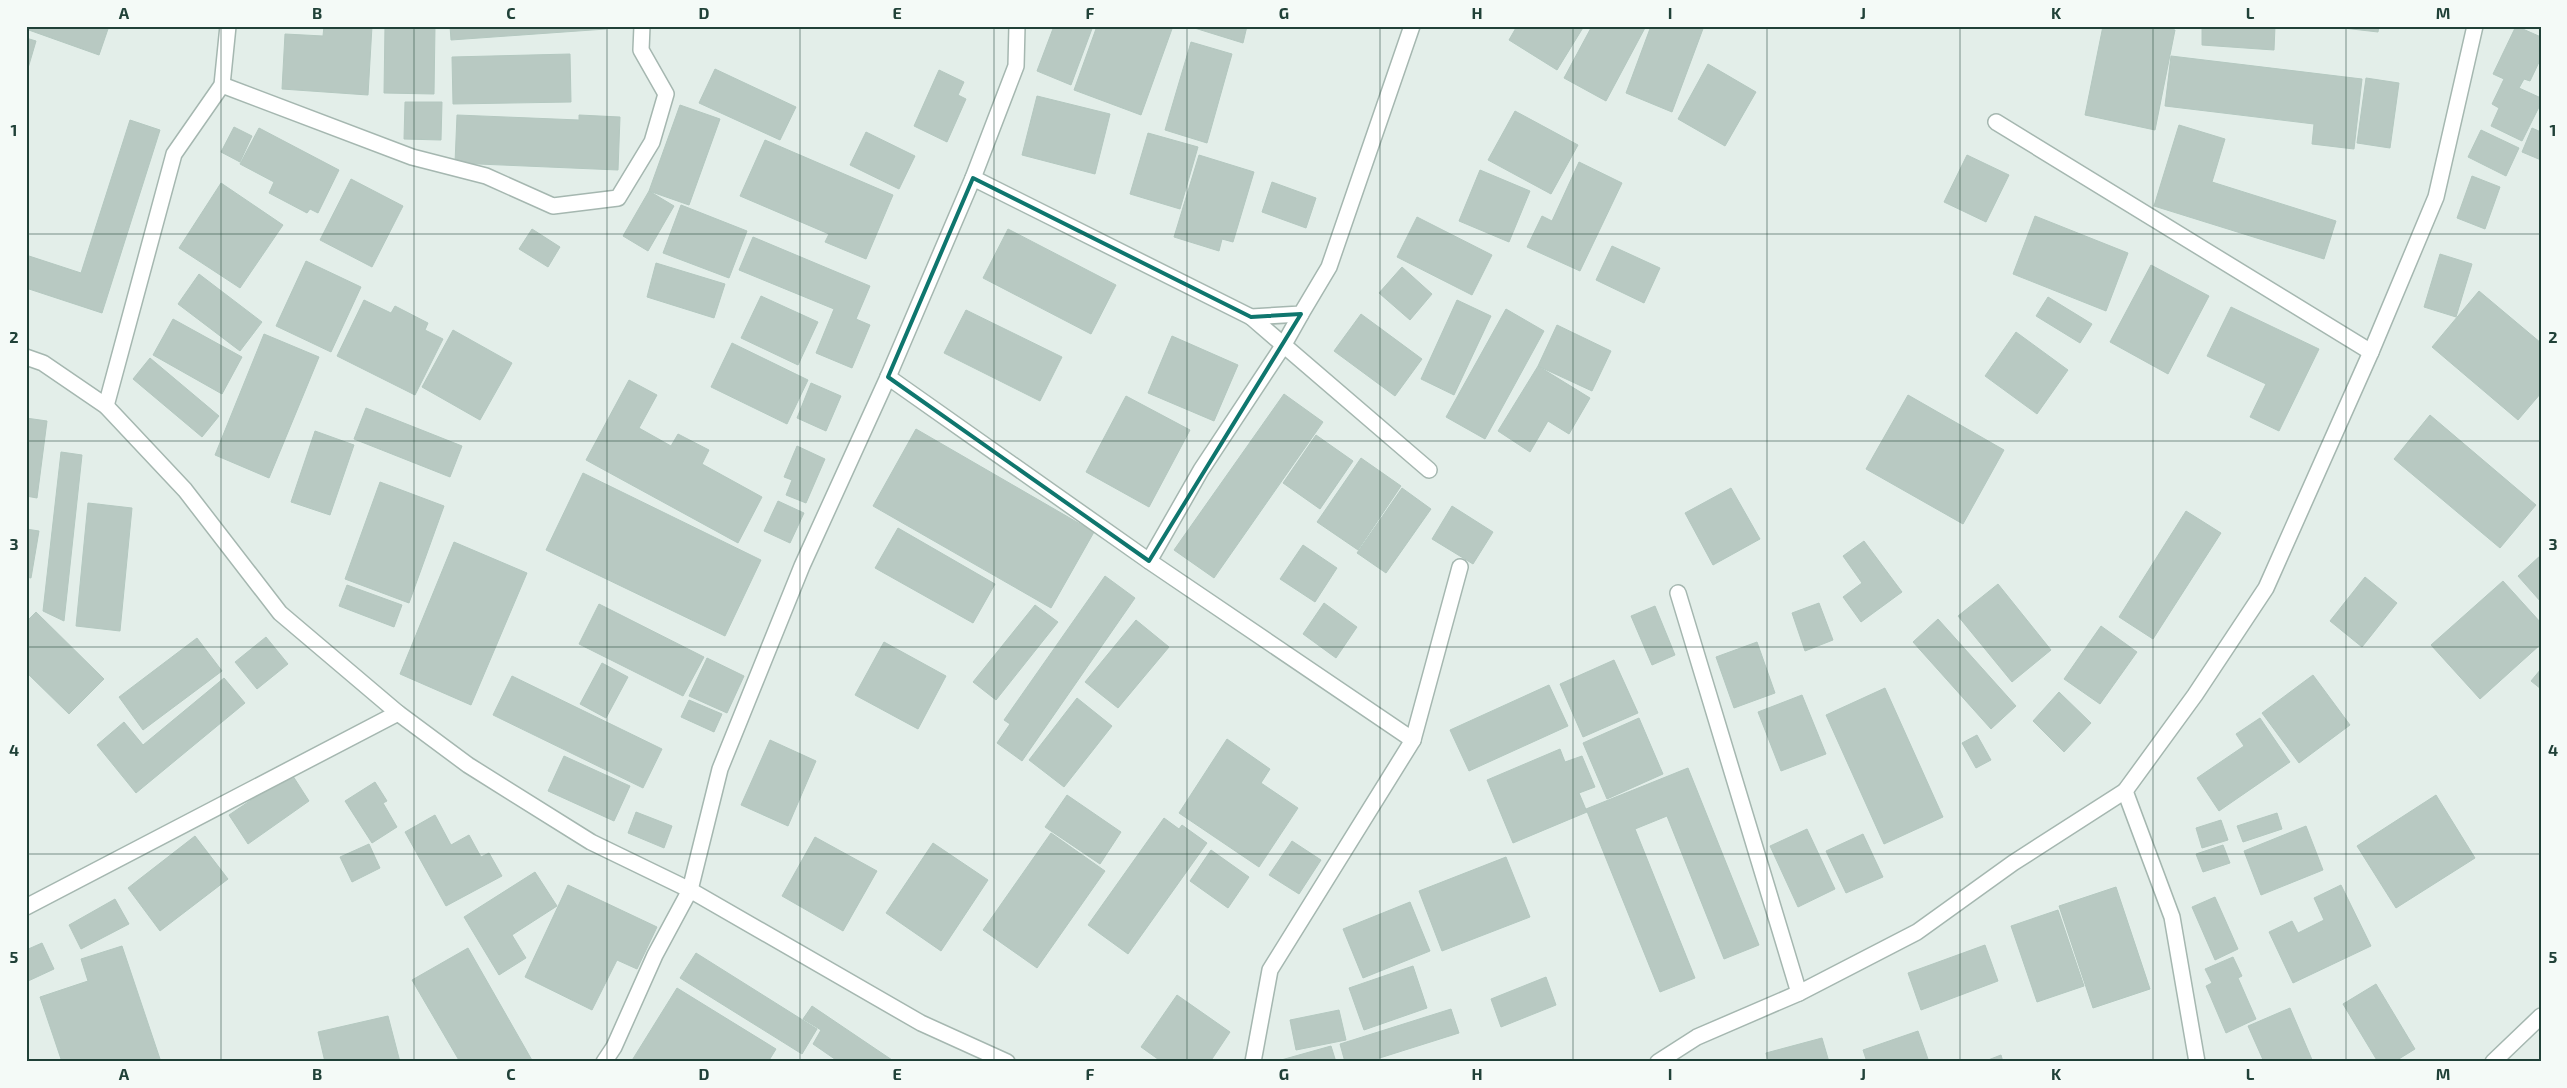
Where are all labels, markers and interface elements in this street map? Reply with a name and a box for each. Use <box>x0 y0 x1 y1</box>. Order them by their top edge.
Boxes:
text: A <box>119 3 130 22</box>
text: B <box>312 3 322 22</box>
text: C <box>506 3 516 22</box>
text: D <box>699 3 710 22</box>
text: E <box>892 3 902 22</box>
text: F <box>1086 3 1095 22</box>
text: G <box>1279 3 1289 22</box>
text: H <box>1471 3 1483 22</box>
text: I <box>1668 3 1672 22</box>
text: J <box>1860 3 1866 22</box>
text: K <box>2051 3 2062 22</box>
text: L <box>2246 3 2255 22</box>
text: M <box>2436 3 2450 22</box>
text: 1 <box>11 120 17 139</box>
text: 1 <box>2550 120 2556 139</box>
text: 2 <box>9 327 19 346</box>
text: 2 <box>2548 327 2558 346</box>
text: 3 <box>9 534 19 553</box>
text: 3 <box>2548 534 2558 553</box>
text: 4 <box>9 740 19 759</box>
text: 4 <box>2548 740 2558 759</box>
text: 5 <box>10 947 19 966</box>
text: 5 <box>2549 947 2558 966</box>
text: A <box>119 1064 130 1083</box>
text: B <box>312 1064 322 1083</box>
text: C <box>506 1064 516 1083</box>
text: D <box>699 1064 710 1083</box>
text: E <box>892 1064 902 1083</box>
text: F <box>1086 1064 1095 1083</box>
text: G <box>1279 1064 1289 1083</box>
text: H <box>1471 1064 1483 1083</box>
text: I <box>1668 1064 1672 1083</box>
text: J <box>1860 1064 1866 1083</box>
text: K <box>2051 1064 2062 1083</box>
text: L <box>2246 1064 2255 1083</box>
text: M <box>2436 1064 2450 1083</box>

